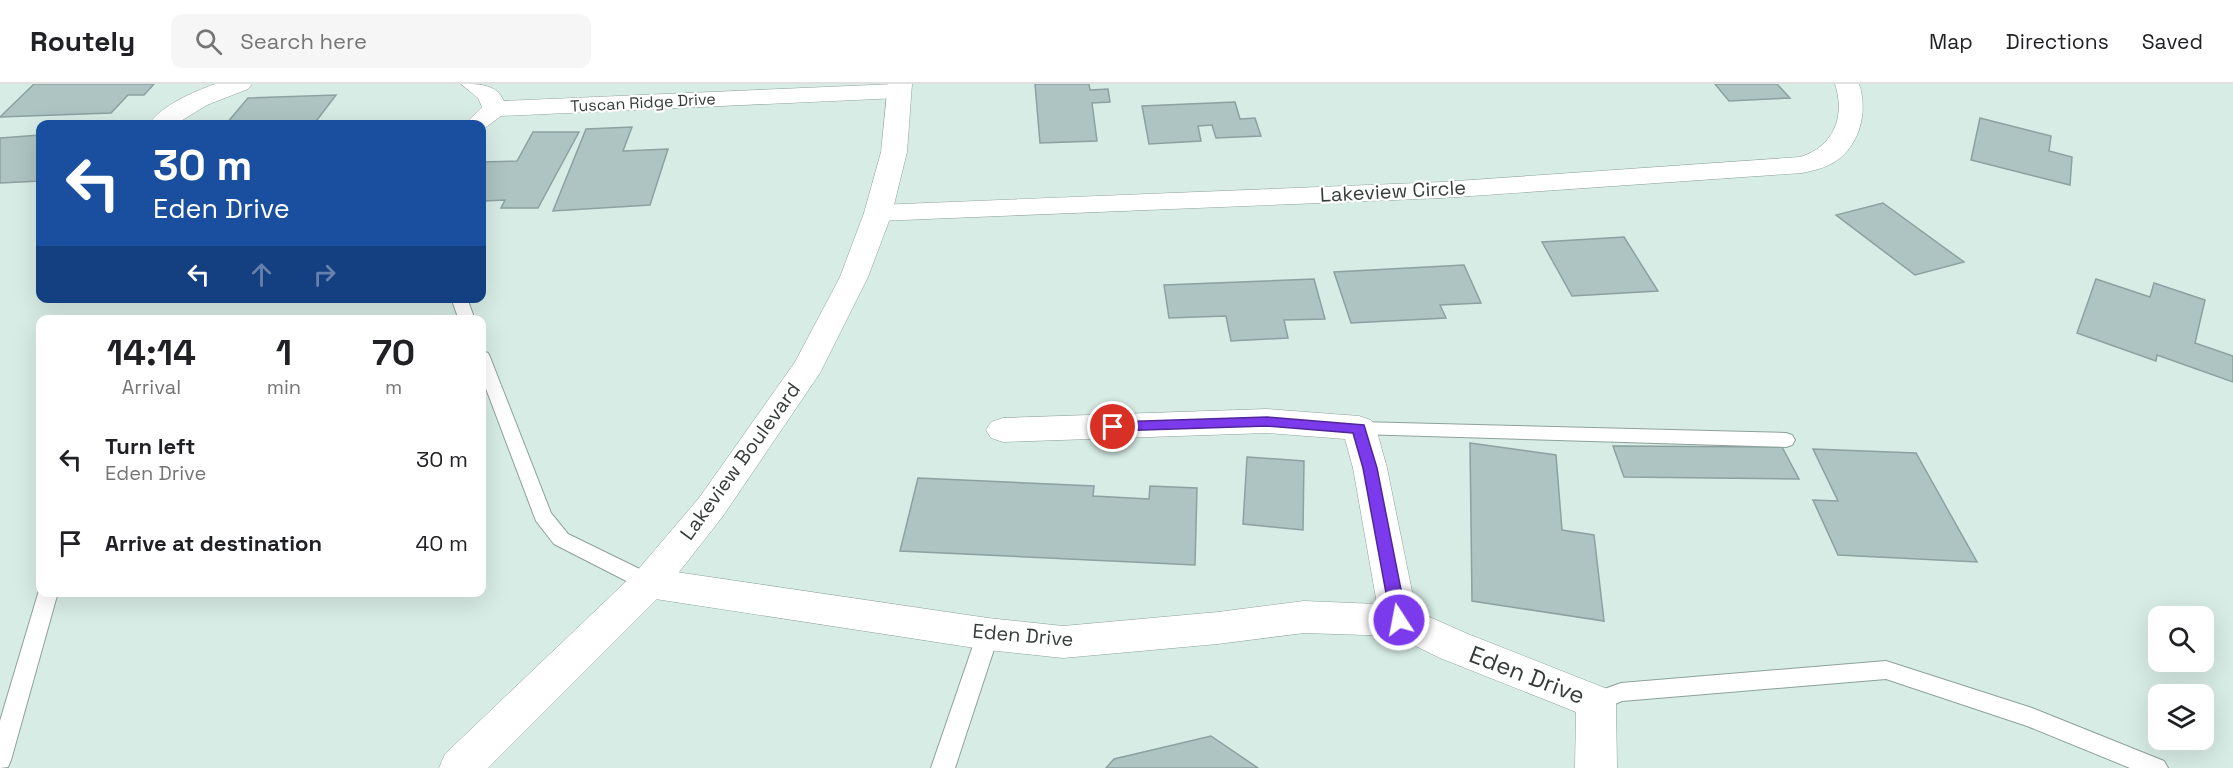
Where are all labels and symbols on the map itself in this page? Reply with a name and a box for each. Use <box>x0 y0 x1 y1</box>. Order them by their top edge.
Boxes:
street label: Tuscan Ridge Drive <box>570 88 716 117</box>
street label: Lakeview Circle <box>1319 174 1467 208</box>
street label: Lakeview Boulevard <box>674 377 806 545</box>
pin <box>1087 401 1138 452</box>
position arrow <box>1367 588 1431 652</box>
street label: Eden Drive <box>971 618 1075 652</box>
street label: Eden Drive <box>1465 638 1589 711</box>

